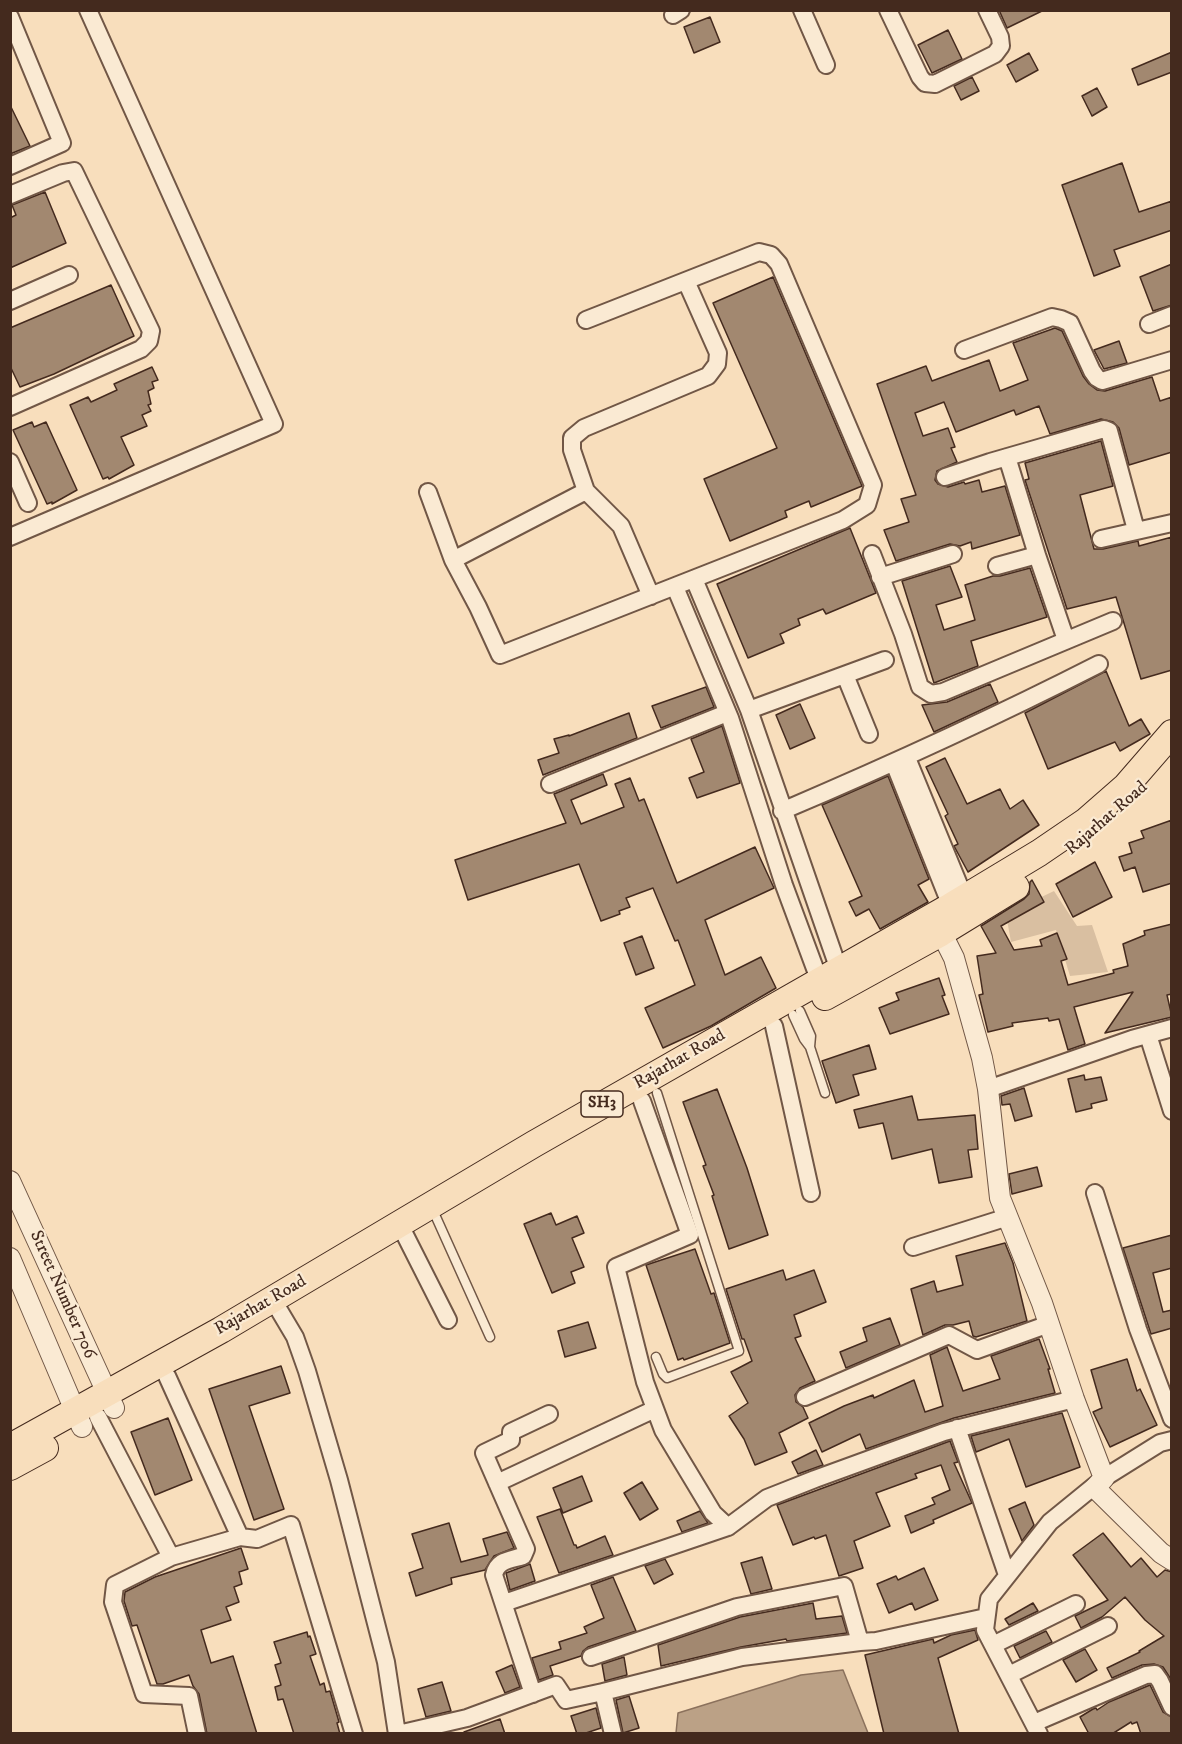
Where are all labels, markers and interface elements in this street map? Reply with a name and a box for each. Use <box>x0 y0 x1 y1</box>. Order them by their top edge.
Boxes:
street label: Rajarhat Road <box>1061 777 1153 861</box>
street label: Rajarhat Road <box>630 1025 730 1095</box>
road number: SH3 <box>581 1091 623 1117</box>
street label: Street Number 706 <box>24 1228 100 1362</box>
street label: Rajarhat Road <box>211 1271 311 1341</box>

